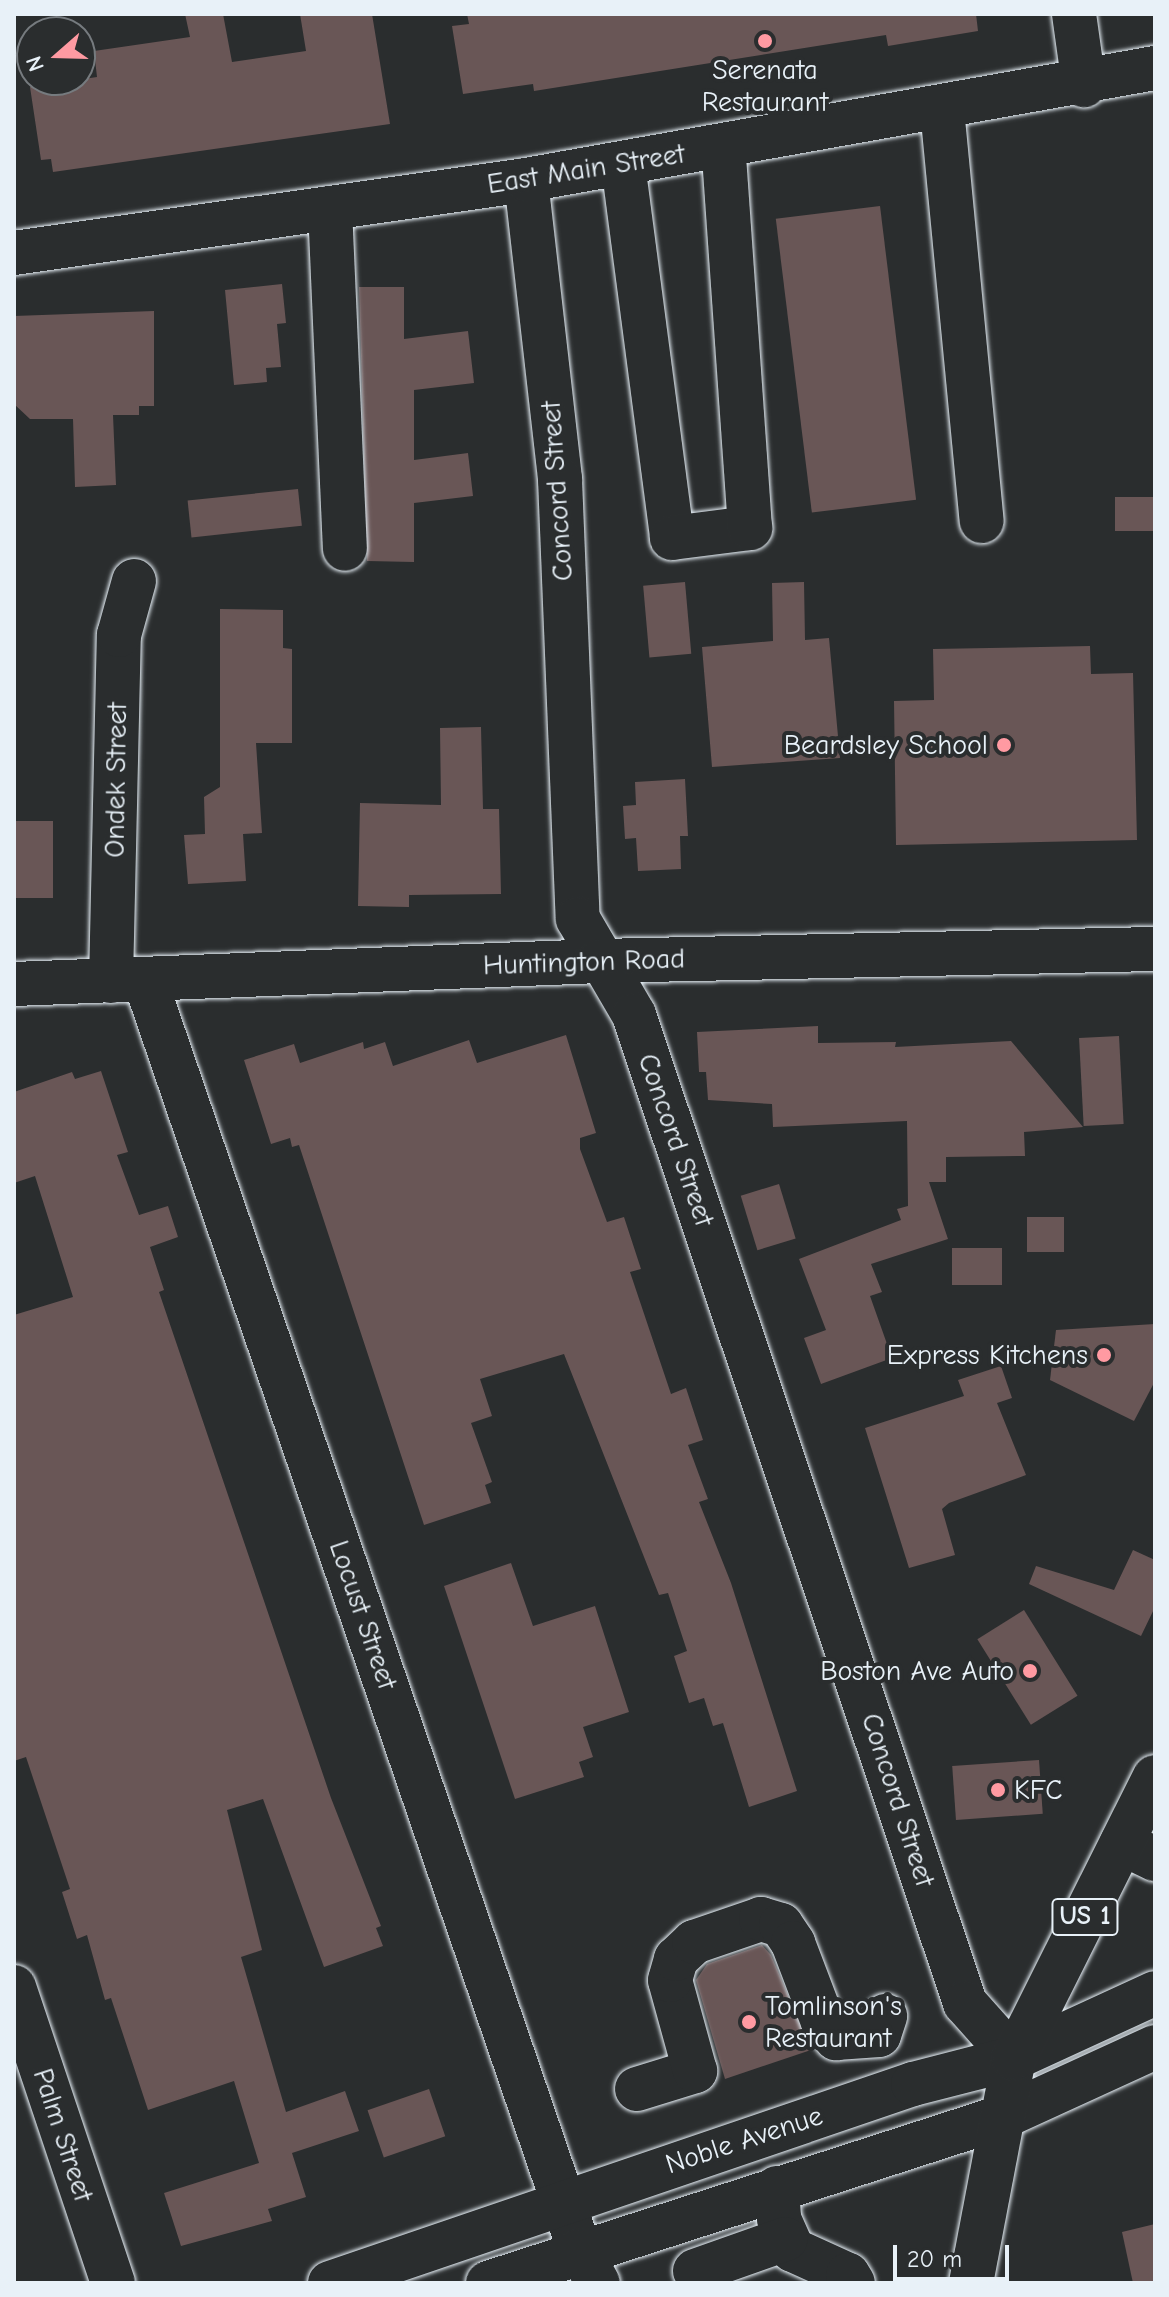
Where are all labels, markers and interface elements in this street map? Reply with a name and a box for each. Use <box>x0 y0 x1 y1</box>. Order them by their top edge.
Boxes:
north arrow <box>16 16 96 96</box>
marker: Serenata Restaurant <box>756 32 774 50</box>
text: N <box>21 52 50 75</box>
place label: Serenata Restaurant <box>702 53 828 119</box>
street label: East Main Street <box>485 137 687 201</box>
street label: Concord Street <box>534 400 580 582</box>
street label: Ondek Street <box>98 702 134 858</box>
place label: Beardsley School <box>784 728 988 762</box>
marker: Beardsley School <box>995 736 1013 754</box>
street label: Huntington Road <box>482 942 686 982</box>
street label: Concord Street <box>631 1049 721 1231</box>
place label: Express Kitchens <box>887 1338 1088 1372</box>
marker: Express Kitchens <box>1095 1346 1113 1364</box>
street label: Locust Street <box>322 1536 404 1694</box>
place label: Boston Ave Auto <box>820 1654 1014 1688</box>
marker: Boston Ave Auto <box>1021 1662 1039 1680</box>
street label: Concord Street <box>854 1709 942 1891</box>
place label: KFC <box>1014 1773 1062 1807</box>
marker: KFC <box>989 1781 1007 1799</box>
road number: US 1 <box>1051 1895 1119 1939</box>
place label: Tomlinson's Restaurant <box>765 1989 902 2055</box>
marker: Tomlinson's Restaurant <box>740 2013 758 2031</box>
street label: Palm Street <box>26 2064 100 2206</box>
street label: Noble Avenue <box>661 2099 827 2181</box>
scale bar <box>897 2229 1013 2279</box>
text: 20 m <box>907 2245 962 2273</box>

